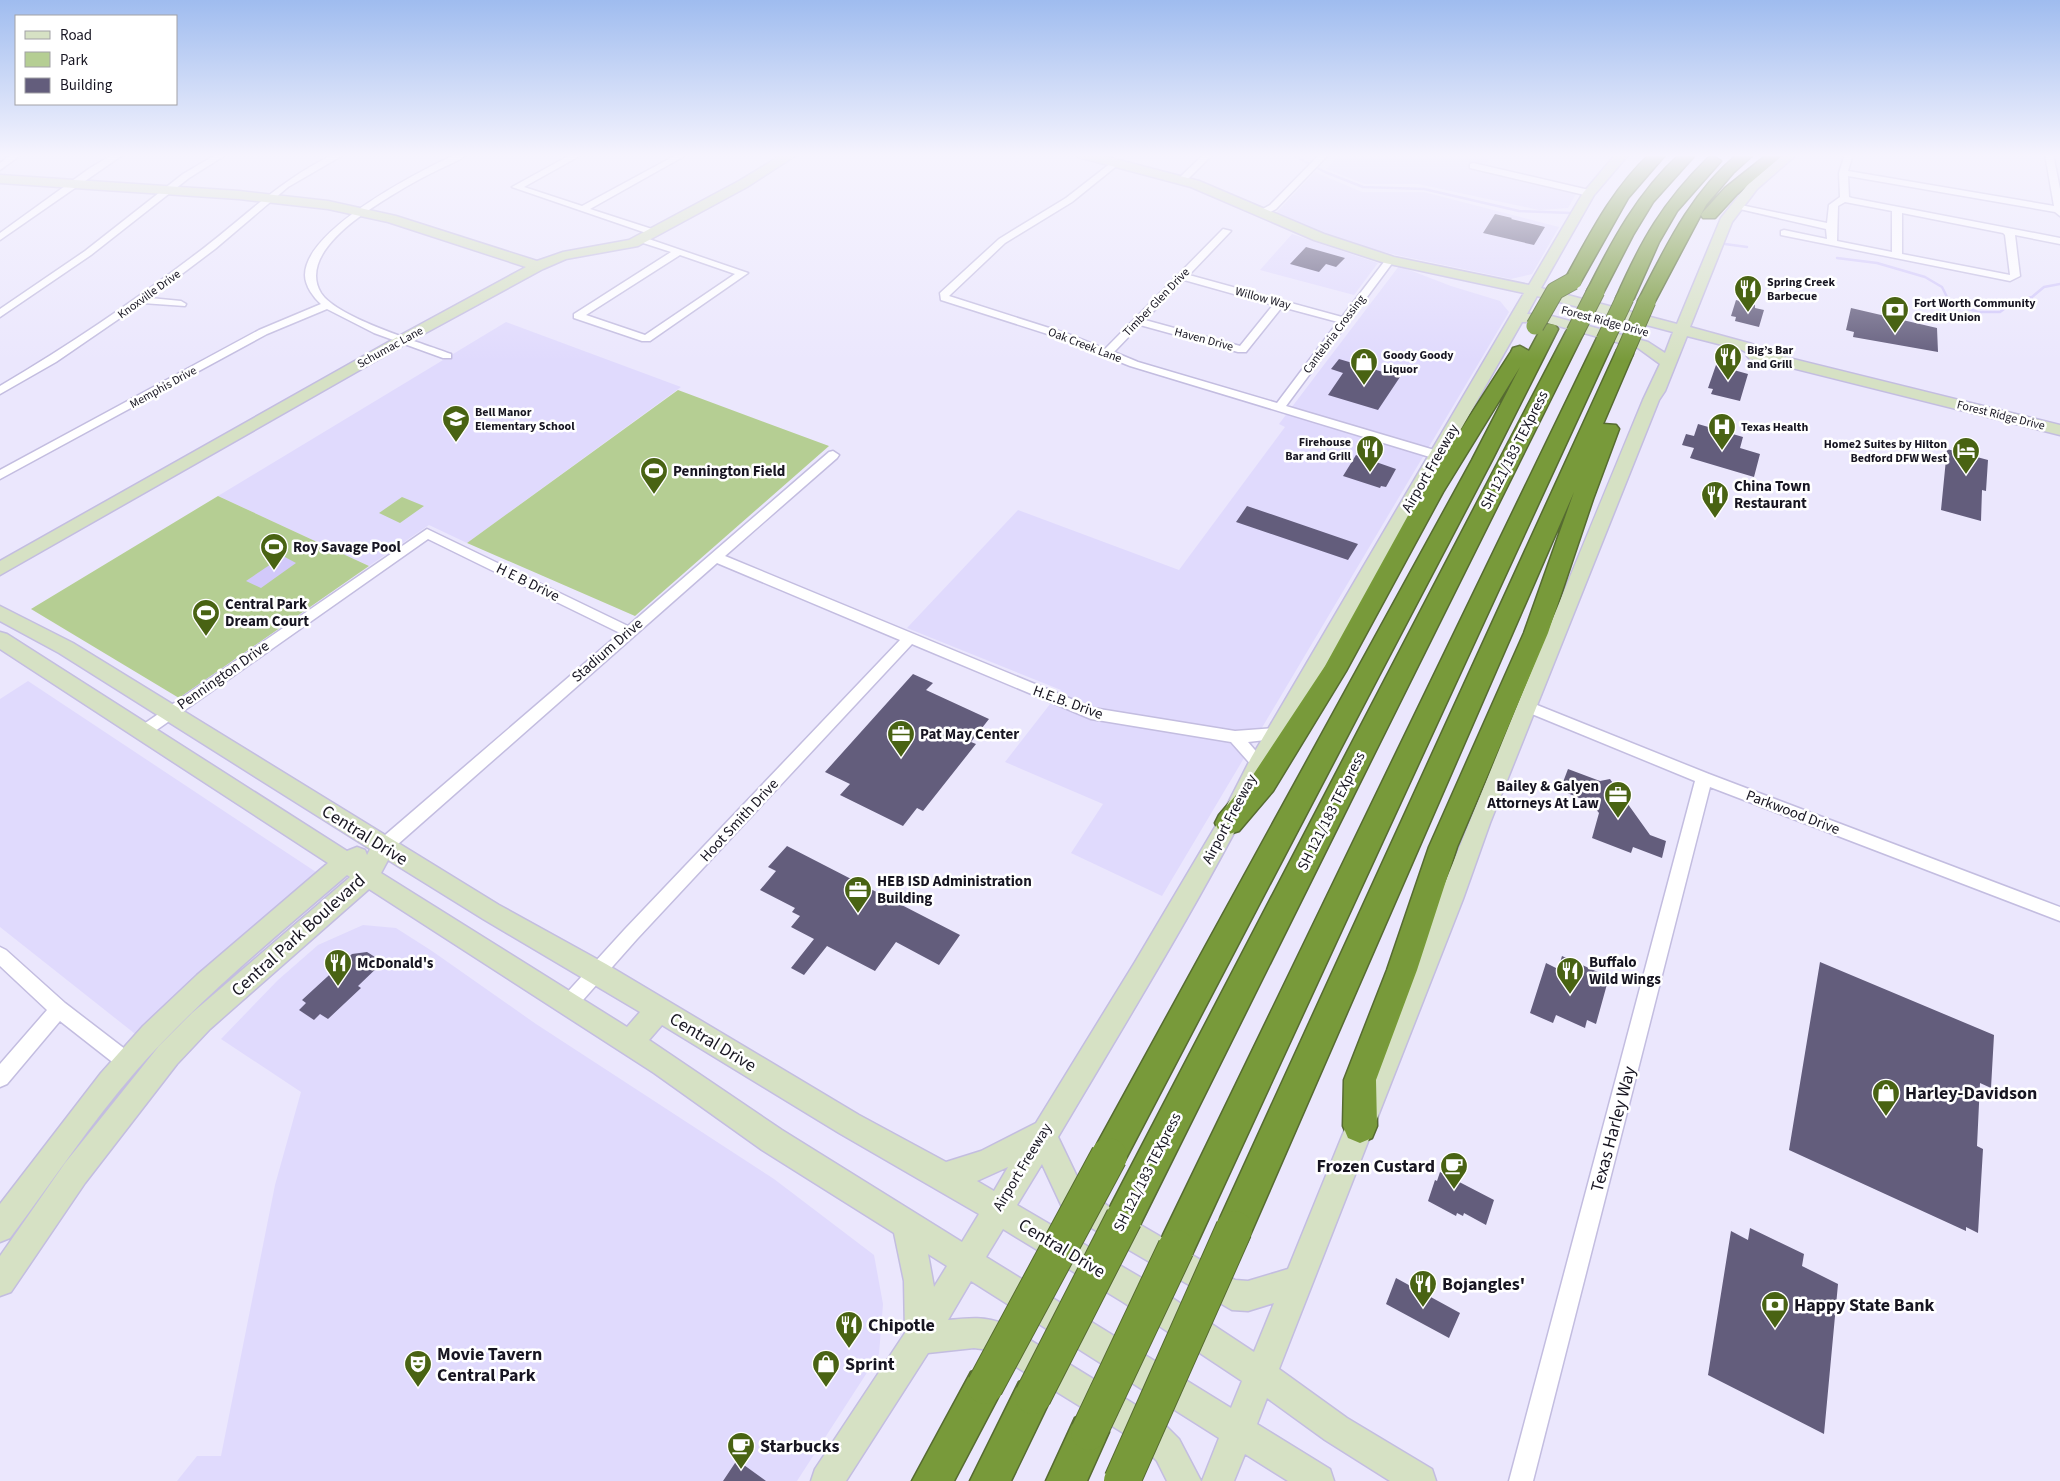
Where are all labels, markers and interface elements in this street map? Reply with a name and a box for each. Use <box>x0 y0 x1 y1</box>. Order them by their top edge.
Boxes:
legend <box>15 15 178 105</box>
text: Road <box>60 25 92 46</box>
text: Park <box>60 50 89 71</box>
text: Building <box>60 75 113 96</box>
street label: Timber Glen Drive <box>1119 264 1194 341</box>
street label: Knoxville Drive <box>114 266 184 323</box>
restaurant icon: Spring Creek Barbecue <box>1733 274 1763 313</box>
place label: Spring Creek Barbecue <box>1767 274 1835 305</box>
street label: Willow Way <box>1233 283 1293 314</box>
street label: Cantebria Crossing <box>1299 291 1370 377</box>
bank icon: Fort Worth Community Credit Union <box>1880 295 1910 334</box>
place label: Fort Worth Community Credit Union <box>1914 295 2036 326</box>
street label: Forest Ridge Drive <box>1559 302 1651 341</box>
street label: Schumac Lane <box>354 322 426 373</box>
street label: Haven Drive <box>1173 323 1235 356</box>
street label: Oak Creek Lane <box>1045 324 1124 367</box>
restaurant icon: Big’s Bar and Grill <box>1713 342 1743 381</box>
place label: Big’s Bar and Grill <box>1747 342 1794 373</box>
shop icon: Goody Goody Liquor <box>1349 347 1379 386</box>
place label: Goody Goody Liquor <box>1383 347 1454 378</box>
street label: Memphis Drive <box>127 362 200 413</box>
street label: SH 121/183 TEXpress <box>1475 387 1553 513</box>
street label: Forest Ridge Drive <box>1955 396 2047 435</box>
school or university icon: Bell Manor Elementary School <box>441 404 471 443</box>
place label: Bell Manor Elementary School <box>475 404 575 435</box>
hospital icon: Texas Health <box>1707 412 1737 451</box>
place label: Texas Health <box>1741 419 1808 436</box>
street label: Airport Freeway <box>1397 420 1464 516</box>
place label: Firehouse Bar and Grill <box>1285 434 1352 465</box>
restaurant icon: Firehouse Bar and Grill <box>1355 434 1385 473</box>
place label: Home2 Suites by Hilton Bedford DFW West <box>1824 436 1947 467</box>
hotel icon: Home2 Suites by Hilton Bedford DFW West <box>1951 436 1981 475</box>
sports icon: Pennington Field <box>639 456 669 495</box>
place label: Pennington Field <box>673 461 785 482</box>
place label: China Town Restaurant <box>1734 476 1811 514</box>
restaurant icon: China Town Restaurant <box>1700 480 1730 519</box>
sports icon: Roy Savage Pool <box>259 532 289 571</box>
place label: Roy Savage Pool <box>293 537 402 558</box>
street label: H E B Drive <box>493 558 563 607</box>
place label: Central Park Dream Court <box>225 594 309 632</box>
sports icon: Central Park Dream Court <box>191 598 221 637</box>
street label: Stadium Drive <box>567 614 647 687</box>
street label: Pennington Drive <box>173 636 274 715</box>
street label: H.E.B. Drive <box>1030 680 1106 725</box>
office icon: Pat May Center <box>886 719 916 758</box>
place label: Pat May Center <box>920 724 1019 745</box>
street label: SH 121/183 TEXpress <box>1292 748 1370 874</box>
street label: Airport Freeway <box>1197 771 1262 868</box>
street label: Hoot Smith Drive <box>695 774 783 867</box>
place label: Bailey & Galyen Attorneys At Law <box>1486 776 1599 814</box>
office icon: Bailey & Galyen Attorneys At Law <box>1603 780 1633 819</box>
street label: Parkwood Drive <box>1743 785 1843 840</box>
street label: Central Drive <box>317 799 413 872</box>
street label: Central Park Boulevard <box>226 868 371 1002</box>
place label: HEB ISD Administration Building <box>877 871 1032 909</box>
office icon: HEB ISD Administration Building <box>843 875 873 914</box>
restaurant icon: McDonald's <box>323 948 353 987</box>
place label: Buffalo Wild Wings <box>1589 952 1661 990</box>
place label: McDonald's <box>357 953 434 974</box>
restaurant icon: Buffalo Wild Wings <box>1555 956 1585 995</box>
street label: Central Drive <box>665 1007 761 1078</box>
street label: Texas Harley Way <box>1585 1063 1642 1195</box>
shop icon: Harley-Davidson <box>1871 1078 1901 1117</box>
place label: Harley-Davidson <box>1905 1081 2037 1106</box>
street label: SH 121/183 TEXpress <box>1108 1109 1186 1235</box>
street label: Airport Freeway <box>988 1119 1057 1215</box>
cafe icon: Frozen Custard <box>1439 1151 1469 1190</box>
place label: Frozen Custard <box>1316 1154 1435 1179</box>
street label: Central Drive <box>1014 1213 1110 1284</box>
restaurant icon: Bojangles' <box>1408 1269 1438 1308</box>
place label: Bojangles' <box>1442 1272 1525 1297</box>
bank icon: Happy State Bank <box>1760 1290 1790 1329</box>
place label: Happy State Bank <box>1794 1293 1934 1318</box>
restaurant icon: Chipotle <box>834 1310 864 1349</box>
place label: Chipotle <box>868 1313 935 1338</box>
place label: Movie Tavern Central Park <box>437 1342 542 1388</box>
theatre icon: Movie Tavern Central Park <box>403 1349 433 1388</box>
shop icon: Sprint <box>811 1349 841 1388</box>
place label: Sprint <box>845 1352 895 1377</box>
cafe icon: Starbucks <box>726 1431 756 1470</box>
place label: Starbucks <box>760 1434 840 1459</box>

